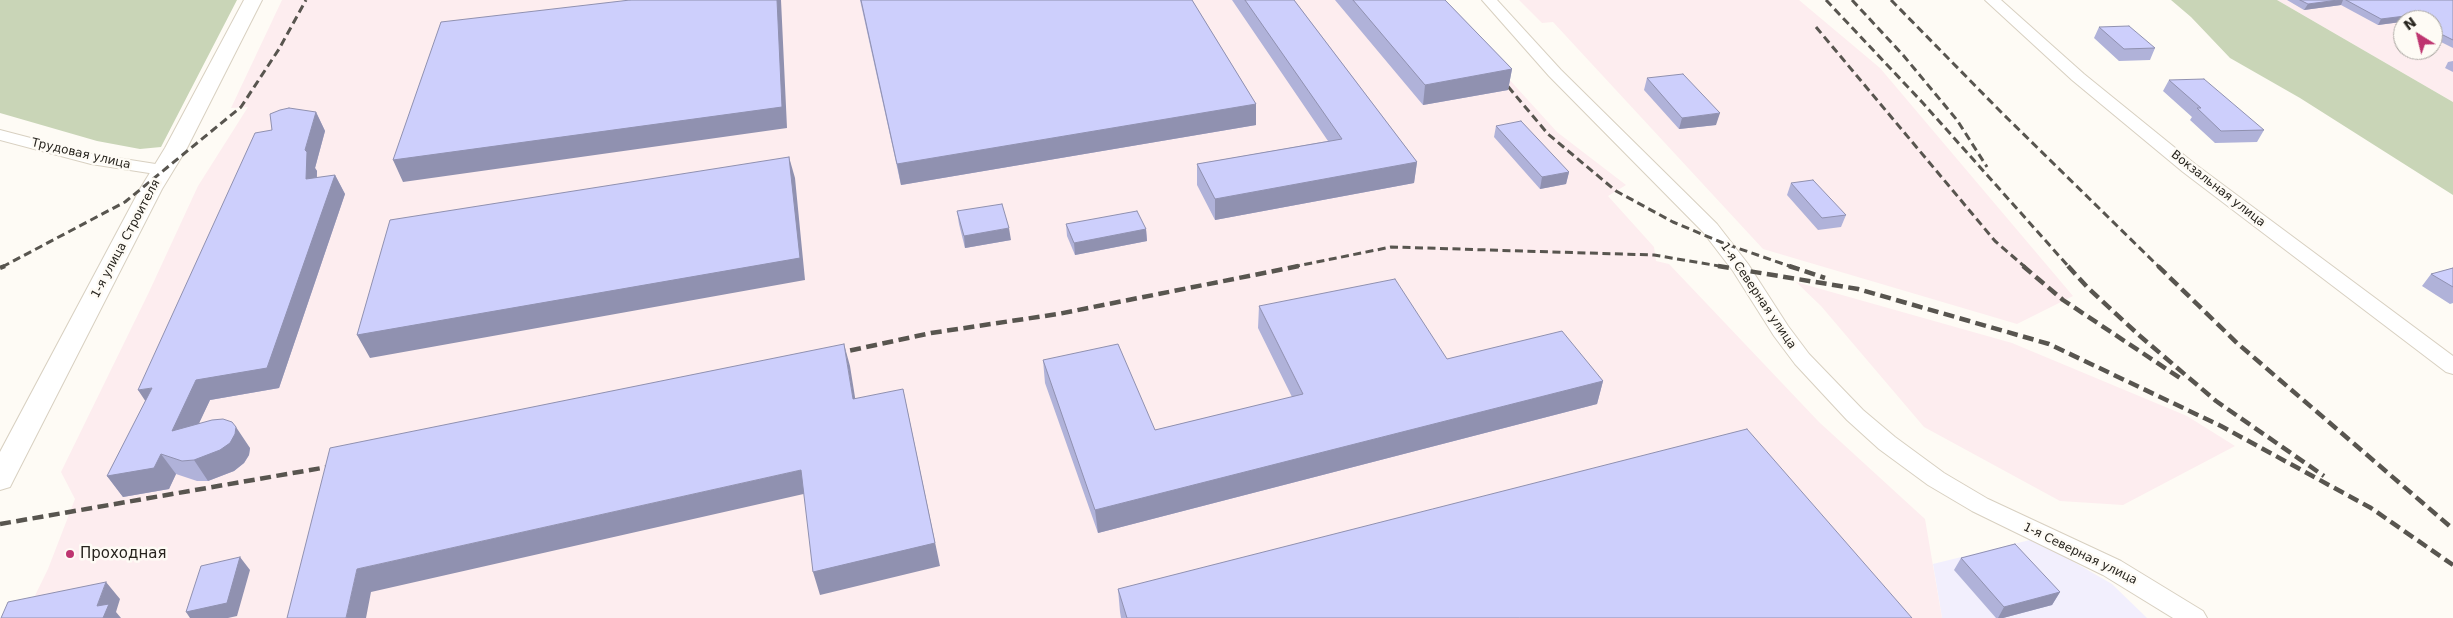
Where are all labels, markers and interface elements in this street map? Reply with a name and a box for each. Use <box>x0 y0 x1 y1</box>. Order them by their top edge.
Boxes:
north arrow <box>2393 10 2443 60</box>
text: N <box>2400 14 2419 34</box>
street label: Трудовая улица <box>30 136 132 172</box>
street label: Вокзальная улица <box>2168 148 2268 230</box>
street label: 1-я улица Строителя <box>89 177 163 301</box>
street label: 1-я Северная улица <box>1717 240 1799 352</box>
street label: 1-я Северная улица <box>2021 520 2139 588</box>
place label: Проходная <box>80 545 166 563</box>
marker: Проходная <box>64 548 76 560</box>

